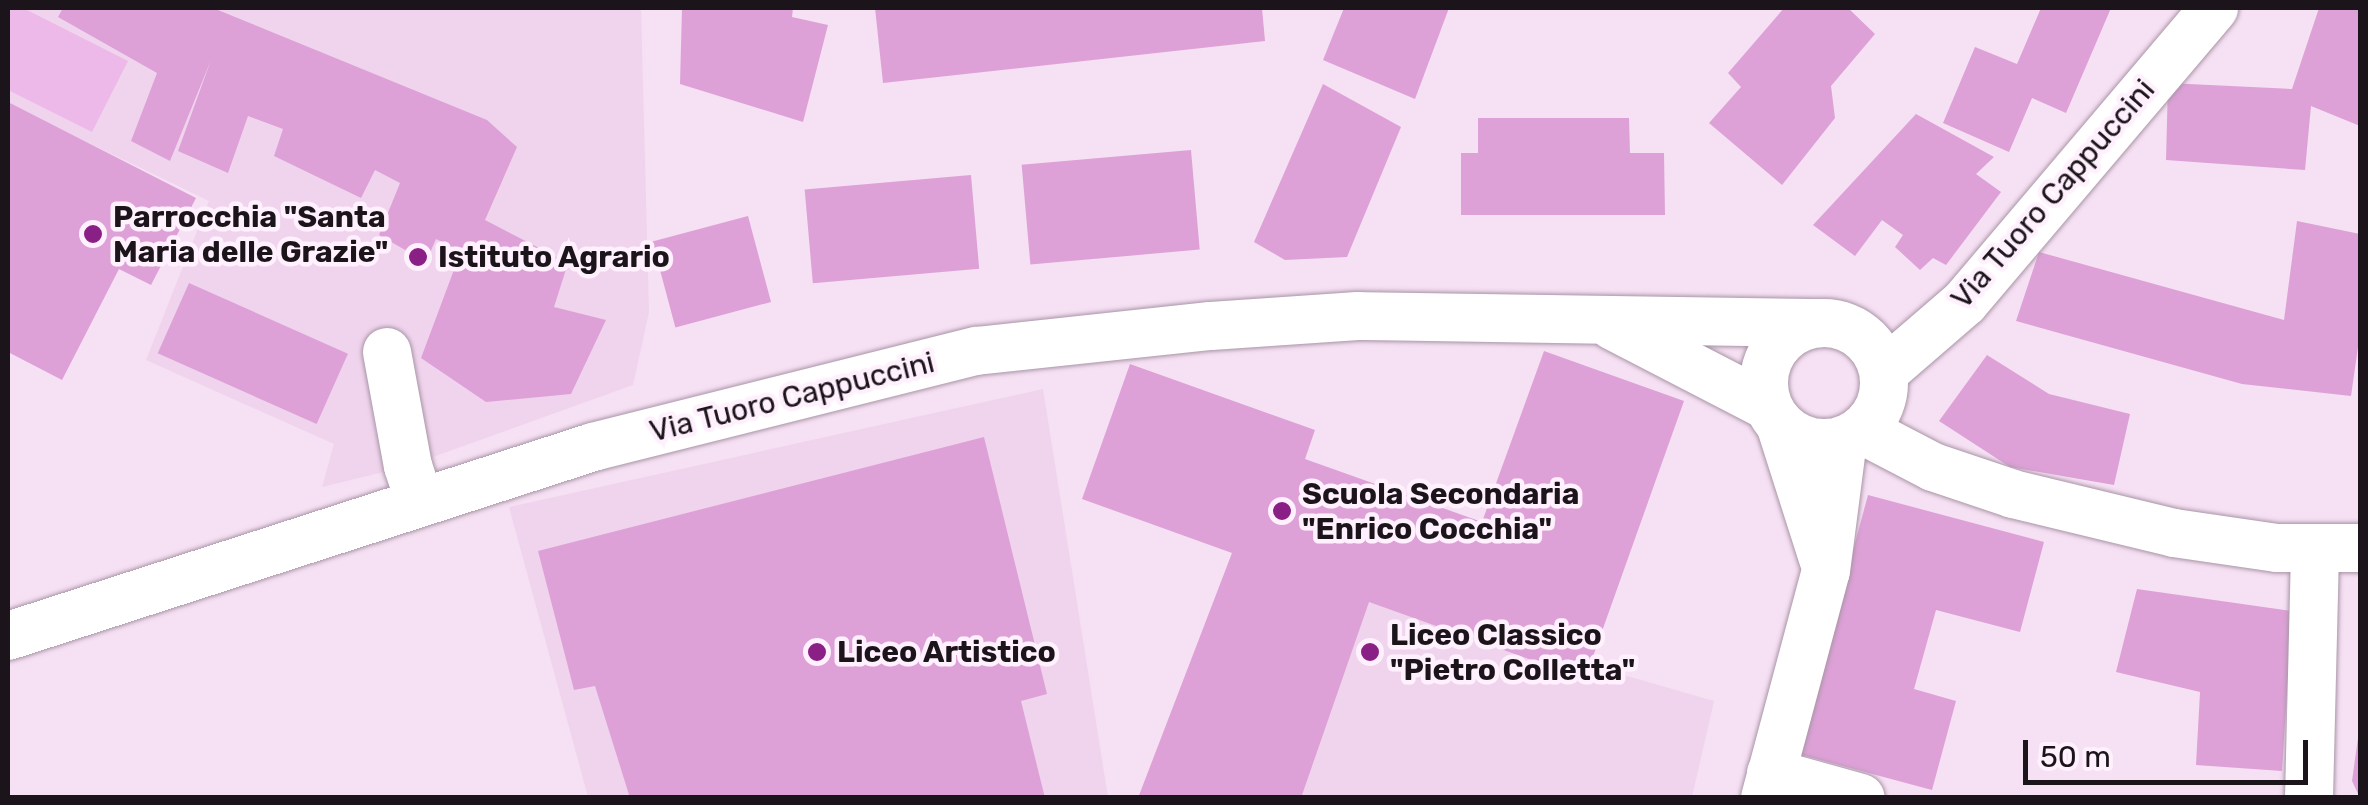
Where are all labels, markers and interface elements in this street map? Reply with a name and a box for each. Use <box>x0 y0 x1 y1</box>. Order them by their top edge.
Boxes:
street label: Via Tuoro Cappuccini <box>1943 72 2163 316</box>
place label: Parrocchia "Santa Maria delle Grazie" <box>113 199 388 270</box>
marker: Parrocchia "Santa Maria delle Grazie" <box>82 223 104 245</box>
place label: Istituto Agrario <box>438 239 671 275</box>
marker: Istituto Agrario <box>407 246 429 268</box>
street label: Via Tuoro Cappuccini <box>646 344 938 450</box>
place label: Scuola Secondaria "Enrico Cocchia" <box>1302 476 1579 546</box>
marker: Scuola Secondaria "Enrico Cocchia" <box>1271 500 1293 522</box>
place label: Liceo Classico "Pietro Colletta" <box>1390 617 1635 688</box>
place label: Liceo Artistico <box>837 634 1057 670</box>
marker: Liceo Artistico <box>806 641 828 663</box>
marker: Liceo Classico "Pietro Colletta" <box>1359 641 1381 663</box>
scale bar <box>2028 720 2313 782</box>
text: 50 m <box>2040 739 2111 775</box>

